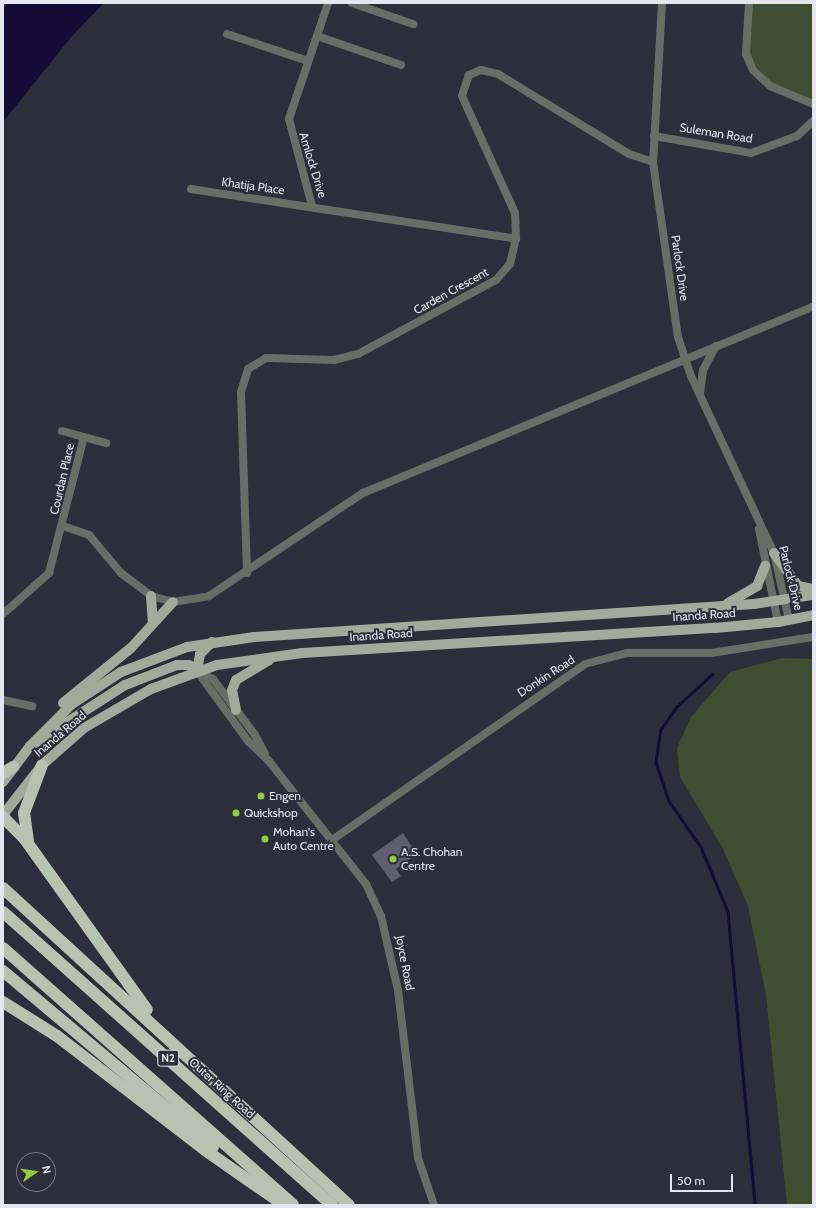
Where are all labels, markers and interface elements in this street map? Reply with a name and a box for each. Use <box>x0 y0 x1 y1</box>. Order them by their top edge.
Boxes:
street label: Suleman Road <box>678 120 754 146</box>
street label: Amlock Drive <box>296 131 330 199</box>
street label: Khatija Place <box>221 174 285 198</box>
street label: Parlock Drive <box>668 234 692 302</box>
street label: Carden Crescent <box>411 265 491 317</box>
street label: Courdan Place <box>47 442 77 516</box>
street label: Parlock Drive <box>776 544 806 612</box>
street label: Inanda Road <box>672 606 736 624</box>
street label: Inanda Road <box>349 626 413 644</box>
street label: Donkin Road <box>515 652 577 700</box>
street label: Inanda Road <box>31 708 89 760</box>
place label: Engen <box>269 789 301 803</box>
marker: Engen <box>256 791 266 801</box>
place label: Quickshop <box>244 806 298 820</box>
marker: Quickshop <box>231 808 241 818</box>
place label: Mohan's Auto Centre <box>273 825 334 853</box>
marker: Mohan's Auto Centre <box>260 834 270 844</box>
place label: A.S. Chohan Centre <box>401 845 463 873</box>
marker: A.S. Chohan Centre <box>388 854 398 864</box>
street label: Joyce Road <box>393 934 417 992</box>
road number: N2 <box>157 1049 179 1067</box>
street label: Outer Ring Road <box>186 1055 258 1121</box>
north arrow <box>16 1152 56 1192</box>
text: N <box>39 1164 54 1175</box>
scale bar <box>672 1166 735 1192</box>
text: 50 m <box>677 1173 705 1188</box>

